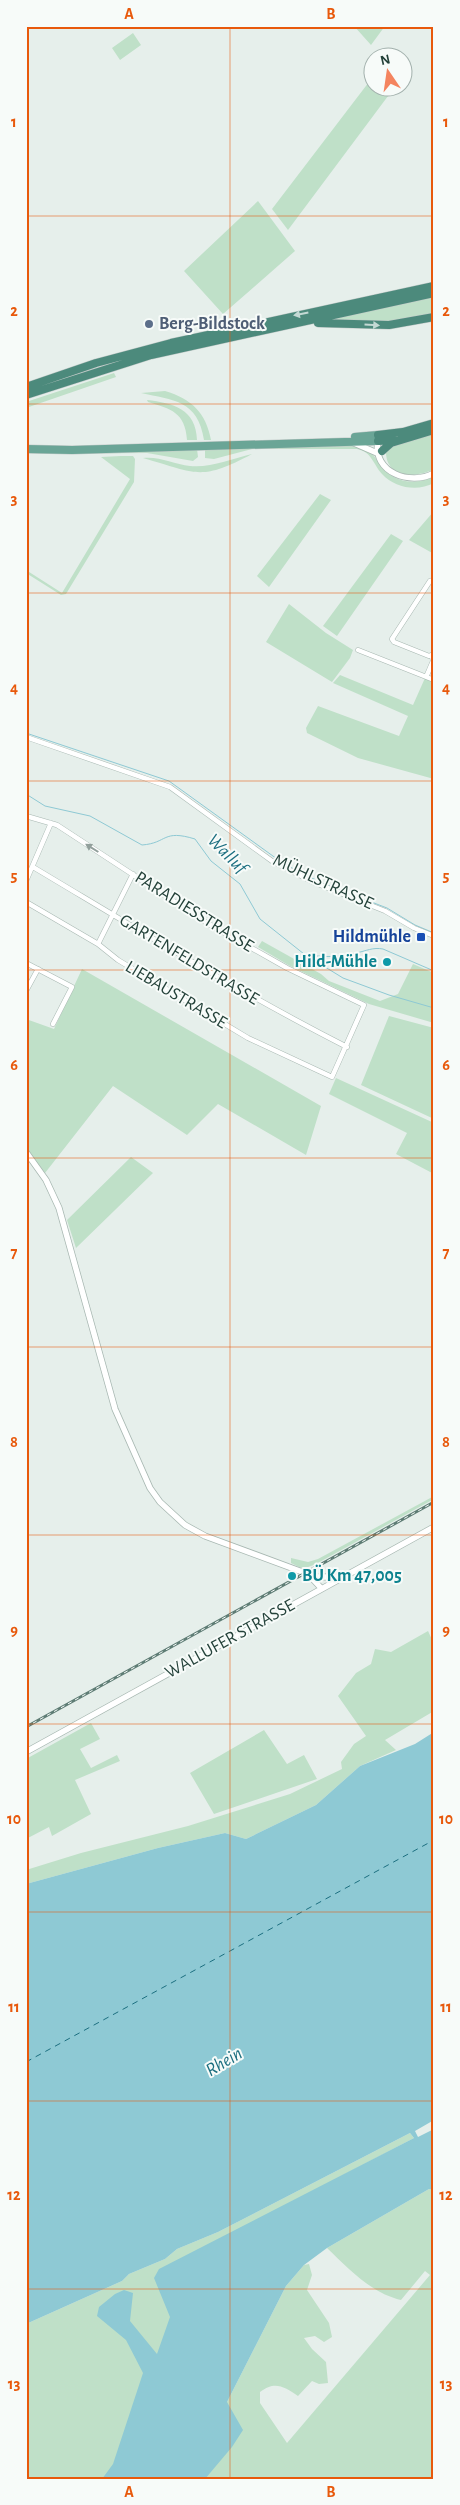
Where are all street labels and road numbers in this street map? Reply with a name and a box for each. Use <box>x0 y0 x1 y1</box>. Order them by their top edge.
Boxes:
street label: MÜHLSTRASSE <box>270 849 377 913</box>
street label: PARADIESSTRASSE <box>132 868 257 956</box>
street label: GARTENFELDSTRASSE <box>116 911 262 1009</box>
street label: LIEBAUSTRASSE <box>122 958 230 1033</box>
street label: WALLUFER STRASSE <box>162 1596 298 1682</box>

